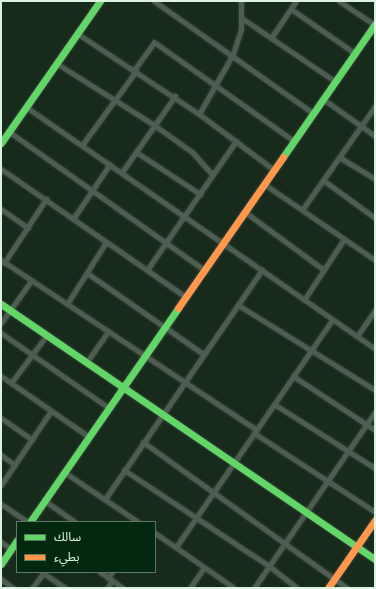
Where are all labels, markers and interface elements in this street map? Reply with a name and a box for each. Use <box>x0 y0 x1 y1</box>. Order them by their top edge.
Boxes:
legend <box>16 521 156 573</box>
text: سالك <box>54 529 81 544</box>
text: بطيء <box>54 549 80 564</box>

